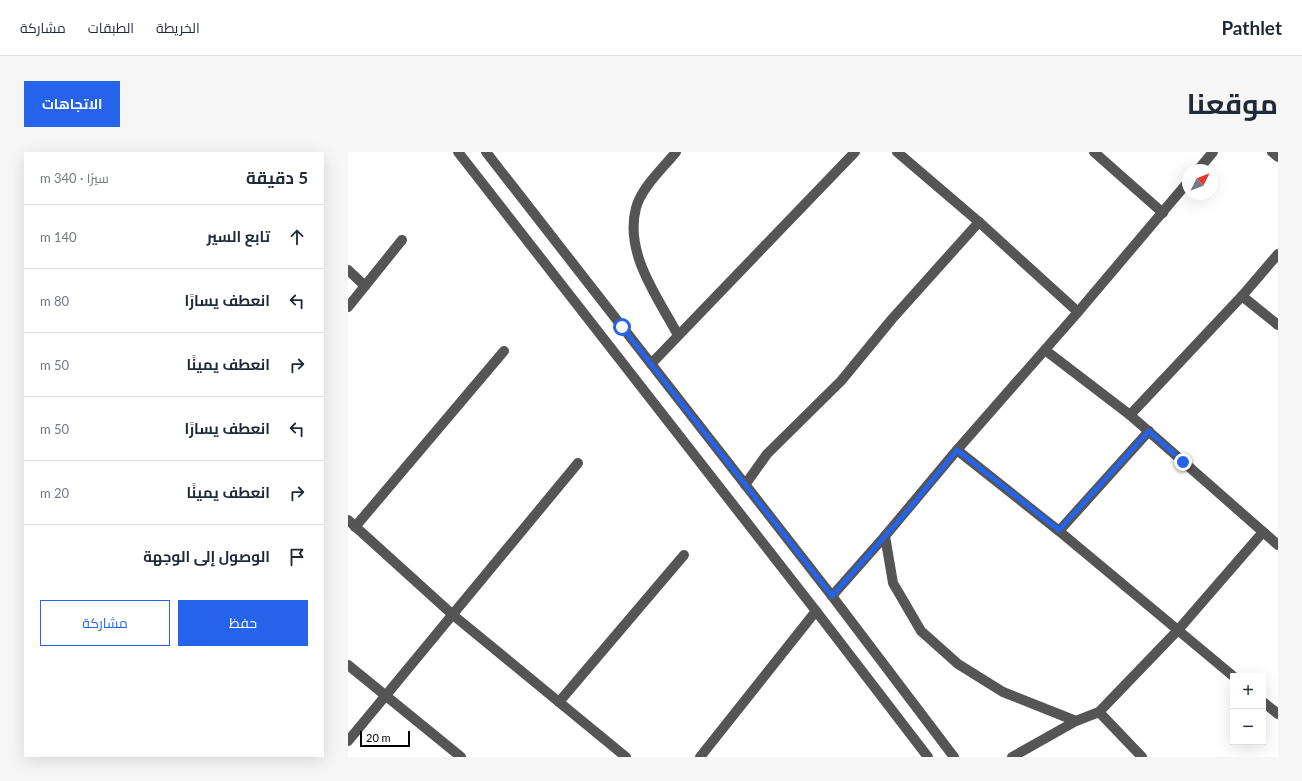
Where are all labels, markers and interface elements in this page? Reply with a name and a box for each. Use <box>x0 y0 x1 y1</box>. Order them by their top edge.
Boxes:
text: Pathlet <box>1221 16 1282 39</box>
text: مشاركة <box>20 19 66 36</box>
text: الطبقات <box>88 19 134 36</box>
text: الخريطة <box>156 19 200 36</box>
button: الاتجاهات <box>24 81 120 127</box>
text: موقعنا <box>1187 86 1278 120</box>
north arrow <box>1182 164 1218 200</box>
text: 5 دقيقة <box>246 167 308 188</box>
text: سيرًا · 340 m <box>40 170 109 186</box>
icon: ahead <box>286 226 308 248</box>
text: تابع السير <box>207 227 270 245</box>
text: 140 m <box>40 229 77 245</box>
icon: left <box>286 290 308 312</box>
text: انعطف يسارًا <box>185 291 270 309</box>
text: 80 m <box>40 293 69 309</box>
route start <box>613 318 631 336</box>
icon: right <box>286 354 308 376</box>
text: انعطف يمينًا <box>186 355 270 373</box>
text: 50 m <box>40 357 69 373</box>
icon: left <box>286 418 308 440</box>
text: انعطف يسارًا <box>185 419 270 437</box>
text: 50 m <box>40 421 69 437</box>
route end <box>1174 453 1192 471</box>
icon: right <box>286 482 308 504</box>
text: انعطف يمينًا <box>186 483 270 501</box>
text: 20 m <box>40 485 69 501</box>
icon: arrive <box>286 546 308 568</box>
text: الوصول إلى الوجهة <box>143 547 270 565</box>
button: مشاركة <box>40 600 170 646</box>
button: حفظ <box>178 600 308 646</box>
map controls <box>1230 673 1266 745</box>
button: + <box>1230 673 1266 709</box>
button: − <box>1230 709 1266 745</box>
scale bar <box>360 729 410 748</box>
text: 20 m <box>366 731 391 744</box>

